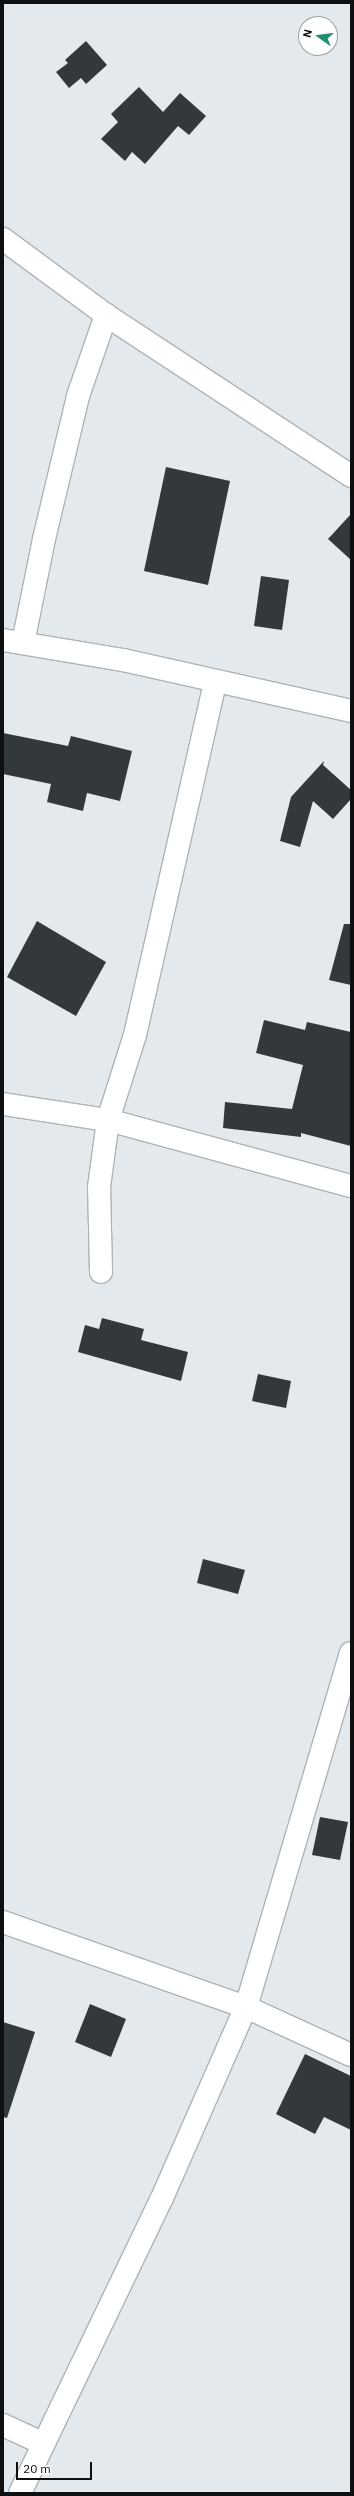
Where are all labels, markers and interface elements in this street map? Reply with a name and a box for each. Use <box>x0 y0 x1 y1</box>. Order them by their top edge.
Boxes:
north arrow <box>298 16 338 56</box>
text: N <box>300 28 315 39</box>
scale bar <box>18 2454 94 2480</box>
text: 20 m <box>23 2461 51 2476</box>

